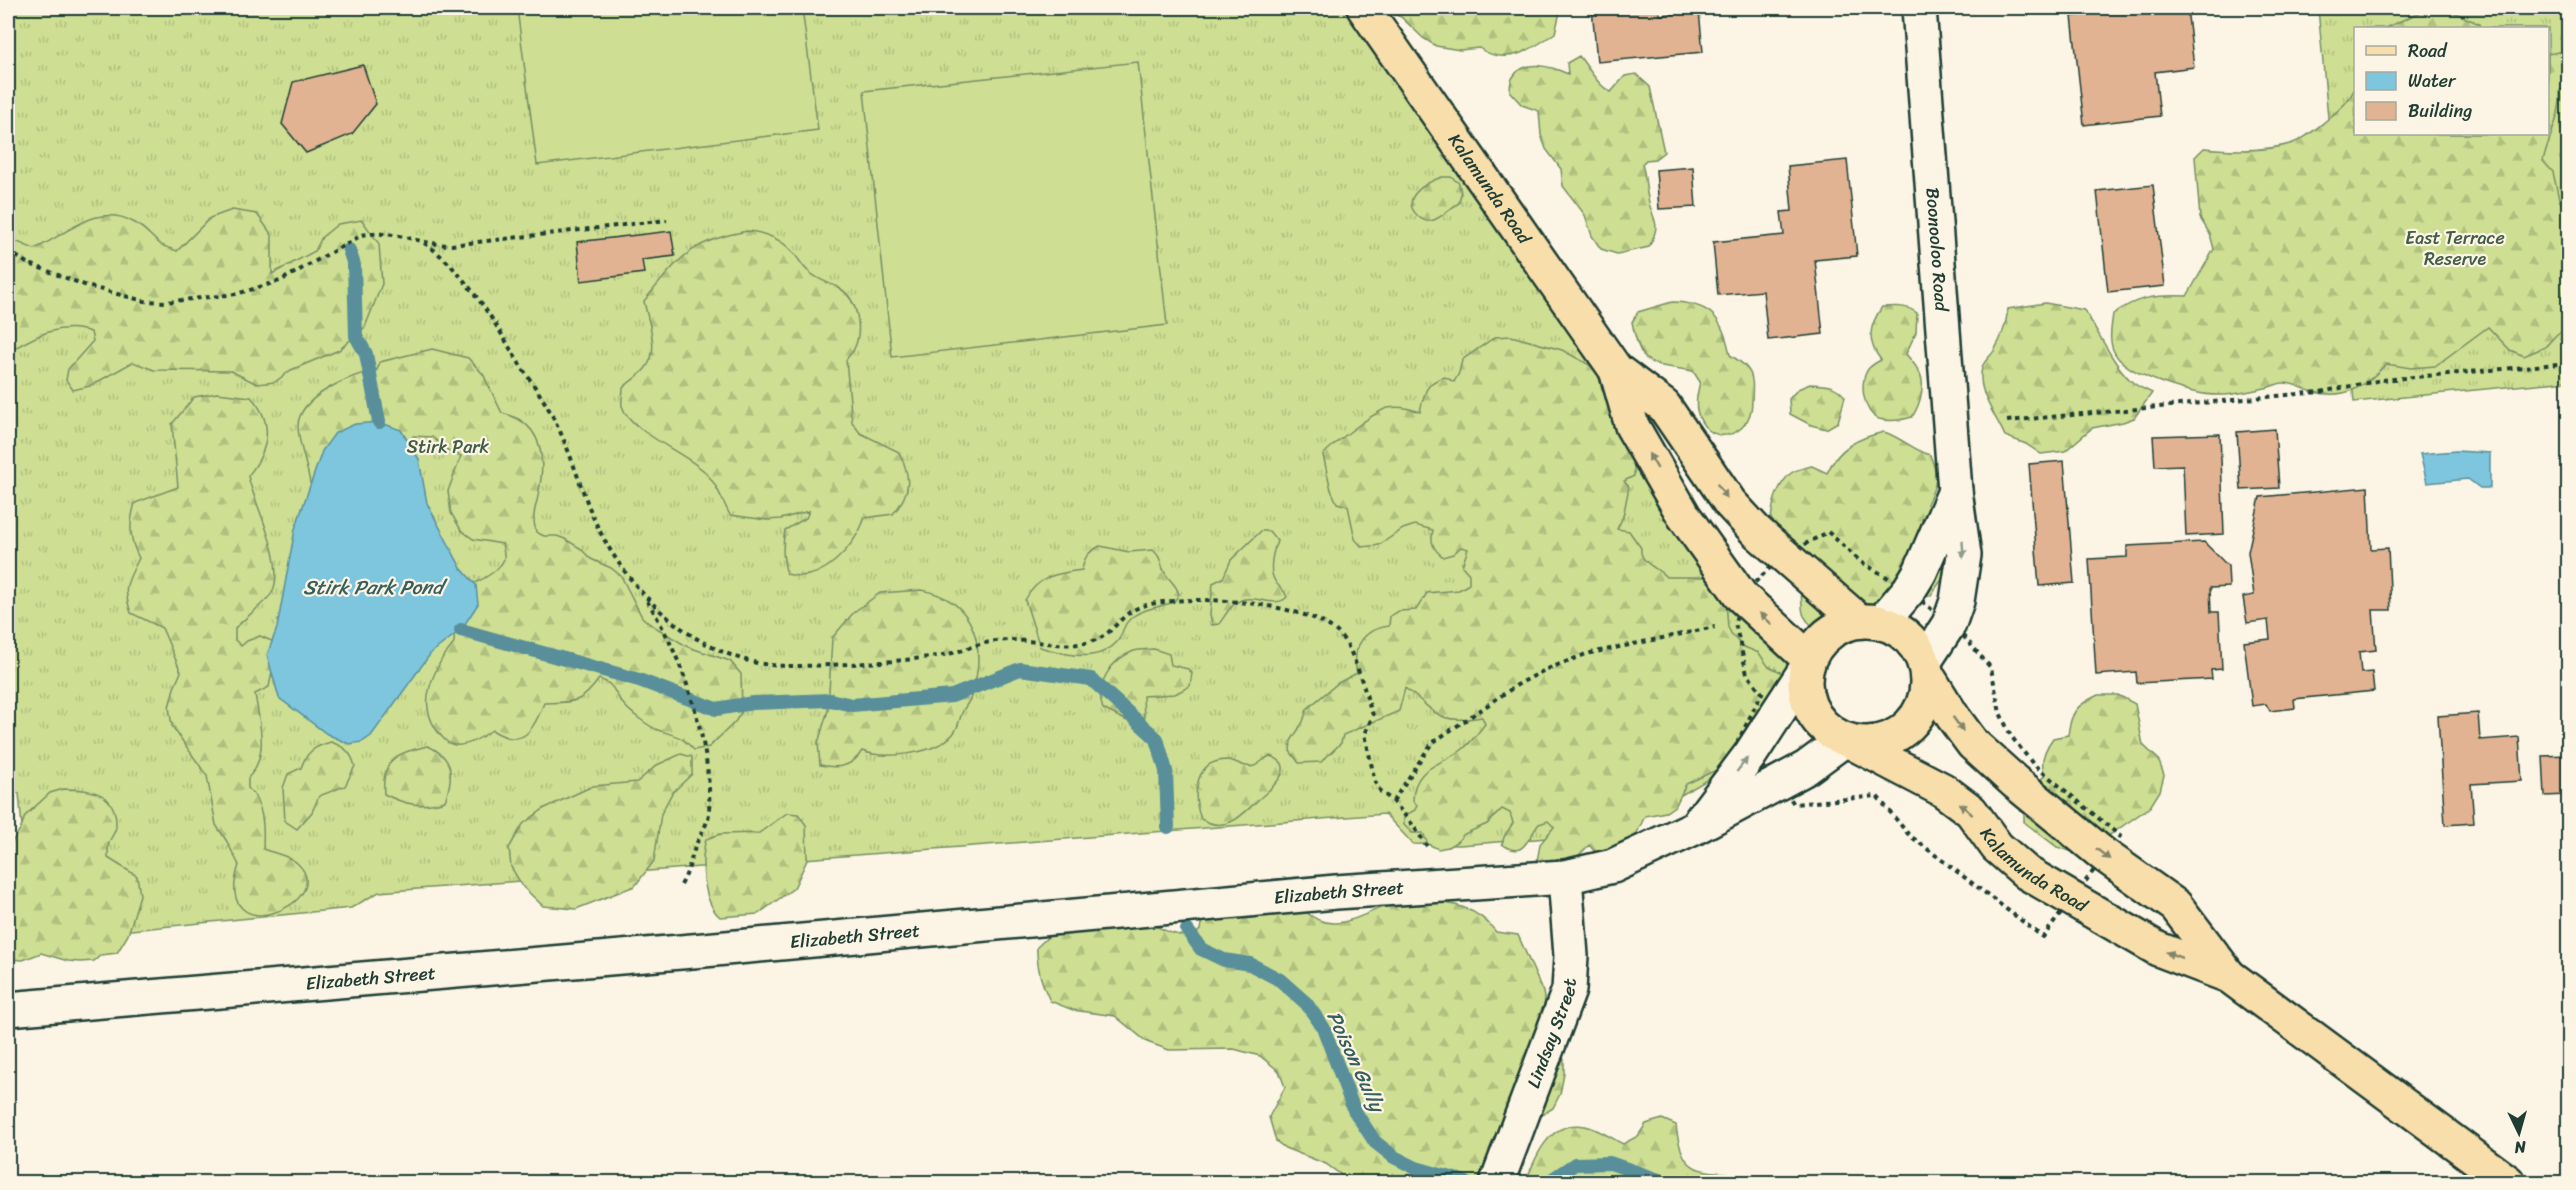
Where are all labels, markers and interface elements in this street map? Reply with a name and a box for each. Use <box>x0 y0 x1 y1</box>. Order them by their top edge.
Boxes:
legend <box>2354 27 2549 135</box>
text: Road <box>2408 35 2448 67</box>
text: Water <box>2408 65 2457 97</box>
text: Building <box>2408 95 2472 127</box>
street label: Kalamunda Road <box>1440 126 1541 252</box>
street label: Boonooloo Road <box>1916 186 1958 314</box>
park label: East Terrace Reserve <box>2405 222 2505 275</box>
park label: Stirk Park <box>407 431 490 463</box>
one-way arrow <box>1648 453 1658 470</box>
one-way arrow <box>1716 483 1728 499</box>
one-way arrow <box>1958 540 1968 559</box>
water label: Stirk Park Pond <box>303 570 448 605</box>
one-way arrow <box>1759 613 1774 626</box>
one-way arrow <box>1952 716 1964 732</box>
one-way arrow <box>1736 758 1748 773</box>
one-way arrow <box>1959 802 1974 816</box>
street label: Kalamunda Road <box>1971 820 2095 922</box>
one-way arrow <box>2096 847 2111 859</box>
street label: Elizabeth Street <box>1272 872 1405 914</box>
street label: Elizabeth Street <box>788 914 921 958</box>
one-way arrow <box>2165 950 2183 960</box>
street label: Elizabeth Street <box>304 957 437 1000</box>
street label: Lindsay Street <box>1518 977 1586 1093</box>
water label: Poison Gully <box>1317 1005 1395 1120</box>
north arrow <box>2489 1103 2549 1163</box>
text: N <box>2513 1132 2528 1162</box>

